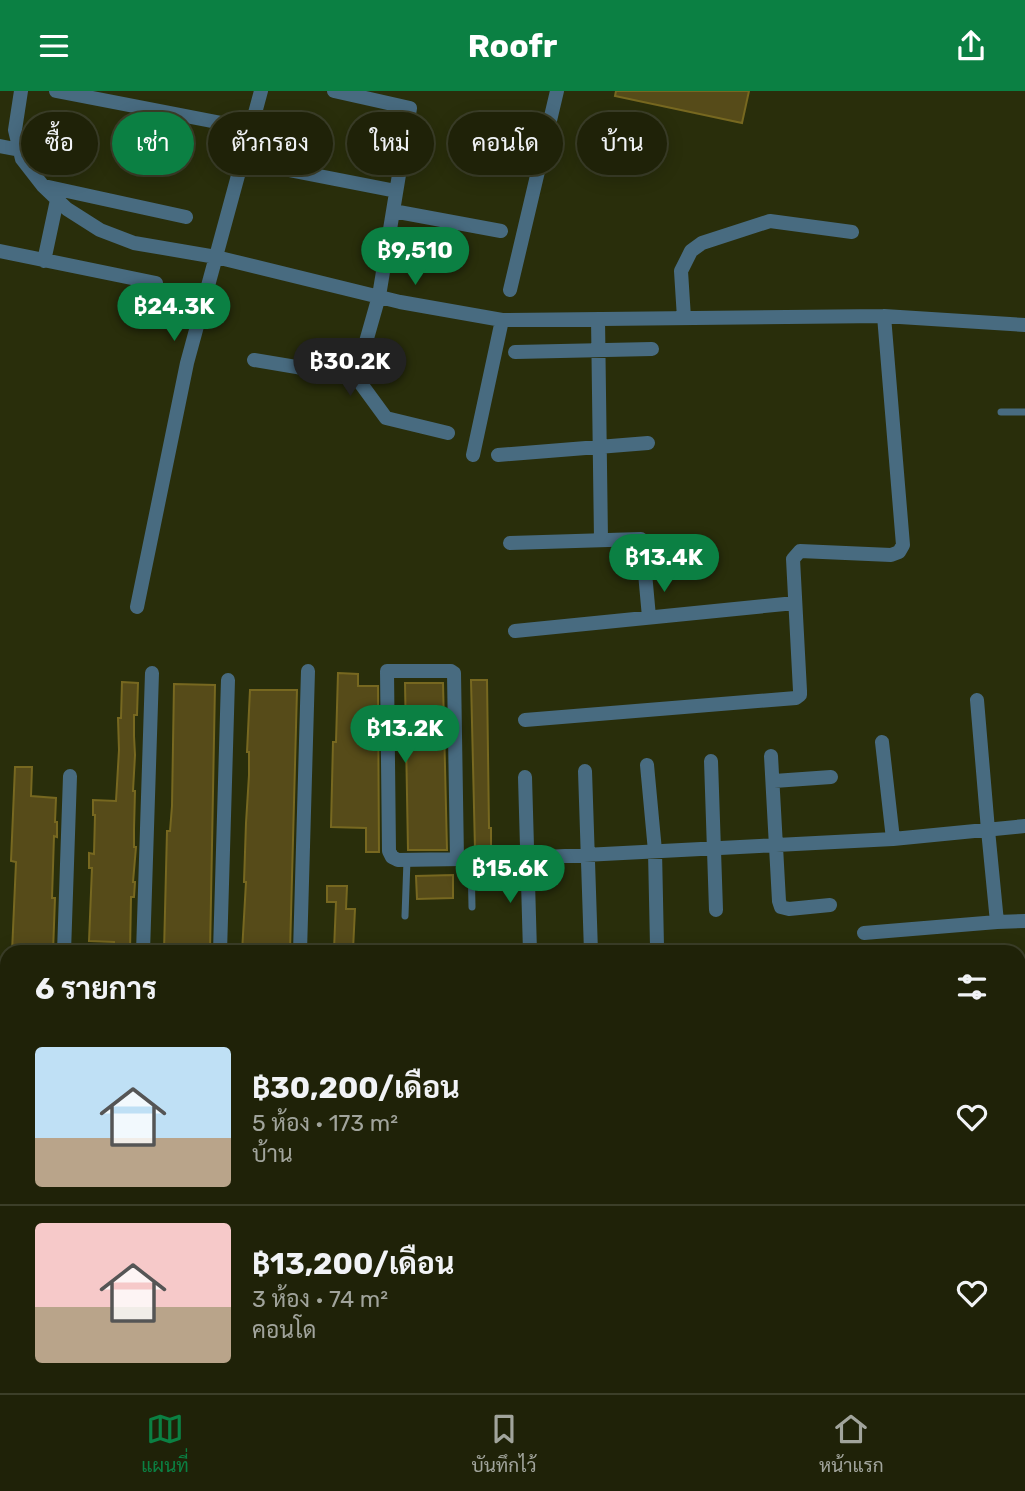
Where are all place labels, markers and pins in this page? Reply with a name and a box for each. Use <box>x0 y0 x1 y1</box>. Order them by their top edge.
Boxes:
pin: ฿9,510 <box>358 227 472 287</box>
pin: ฿24.3K <box>117 283 231 343</box>
pin: ฿30.2K <box>293 338 407 398</box>
pin: ฿13.4K <box>607 535 721 594</box>
pin: ฿13.2K <box>348 705 462 765</box>
pin: ฿15.6K <box>453 845 567 905</box>

